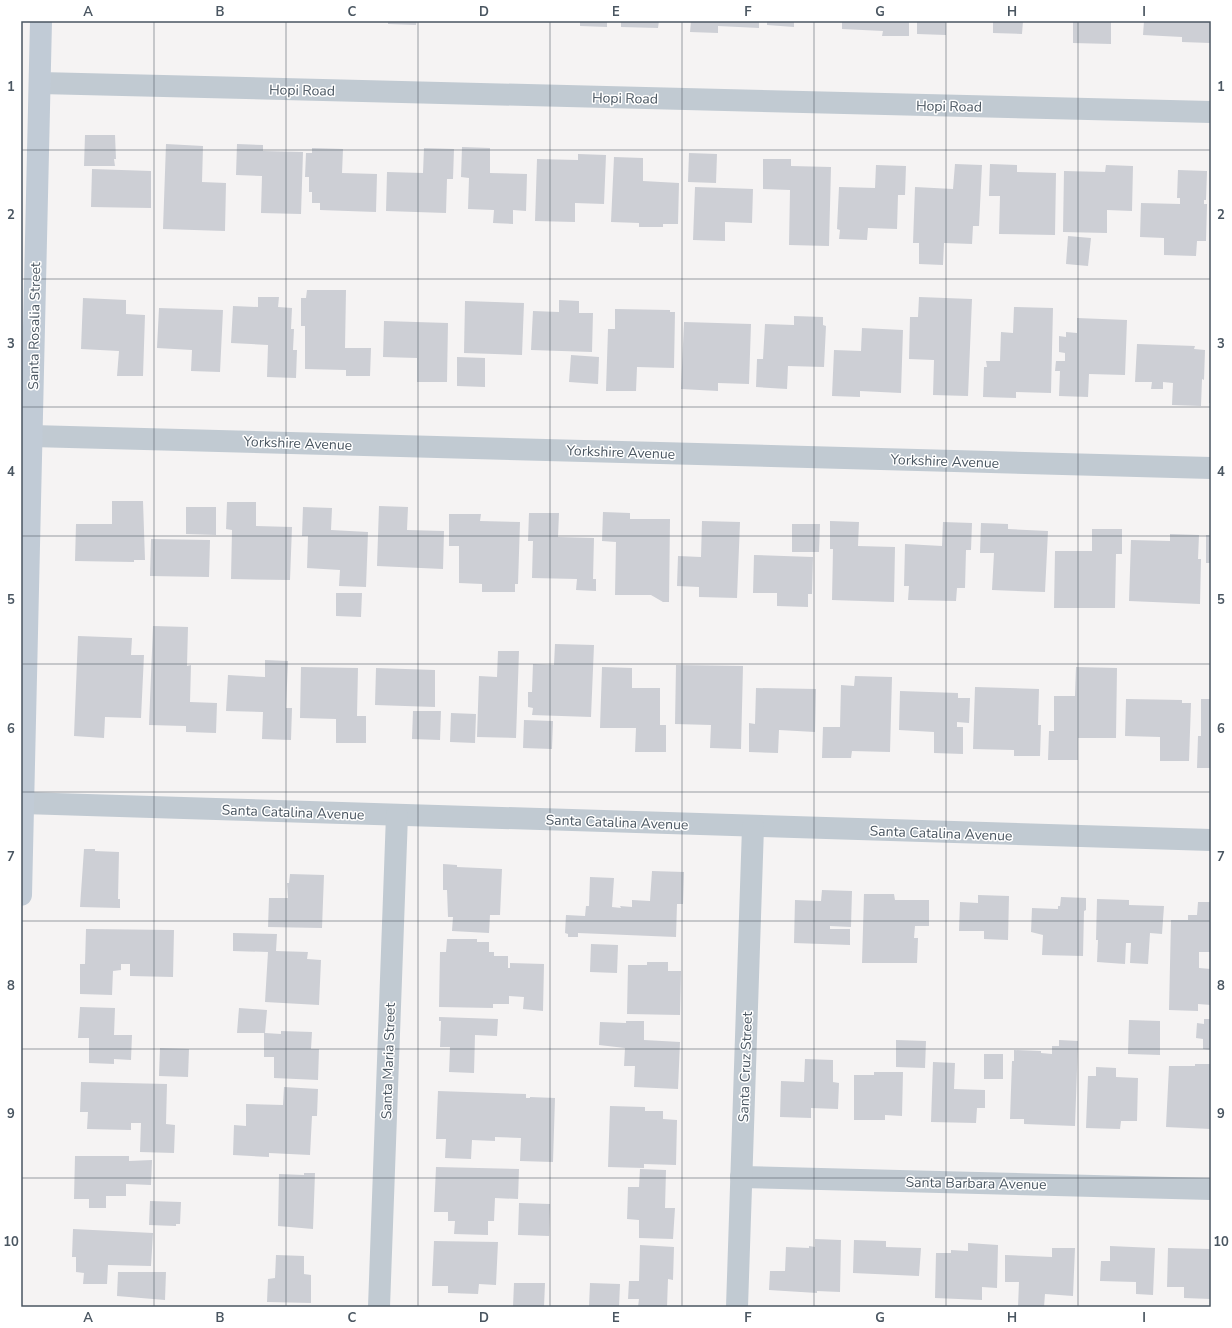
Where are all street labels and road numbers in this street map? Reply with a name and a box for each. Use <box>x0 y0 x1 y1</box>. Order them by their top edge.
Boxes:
street label: Hopi Road <box>269 80 335 101</box>
street label: Hopi Road <box>592 88 658 109</box>
street label: Hopi Road <box>916 96 982 117</box>
street label: Santa Rosalia Street <box>24 262 45 390</box>
street label: Yorkshire Avenue <box>242 432 353 455</box>
street label: Yorkshire Avenue <box>565 441 676 464</box>
street label: Yorkshire Avenue <box>889 450 1000 473</box>
street label: Santa Catalina Avenue <box>221 801 365 824</box>
street label: Santa Catalina Avenue <box>545 811 689 834</box>
street label: Santa Catalina Avenue <box>869 822 1013 845</box>
street label: Santa Maria Street <box>377 1002 400 1120</box>
street label: Santa Cruz Street <box>734 1011 757 1123</box>
street label: Santa Barbara Avenue <box>905 1173 1047 1194</box>

